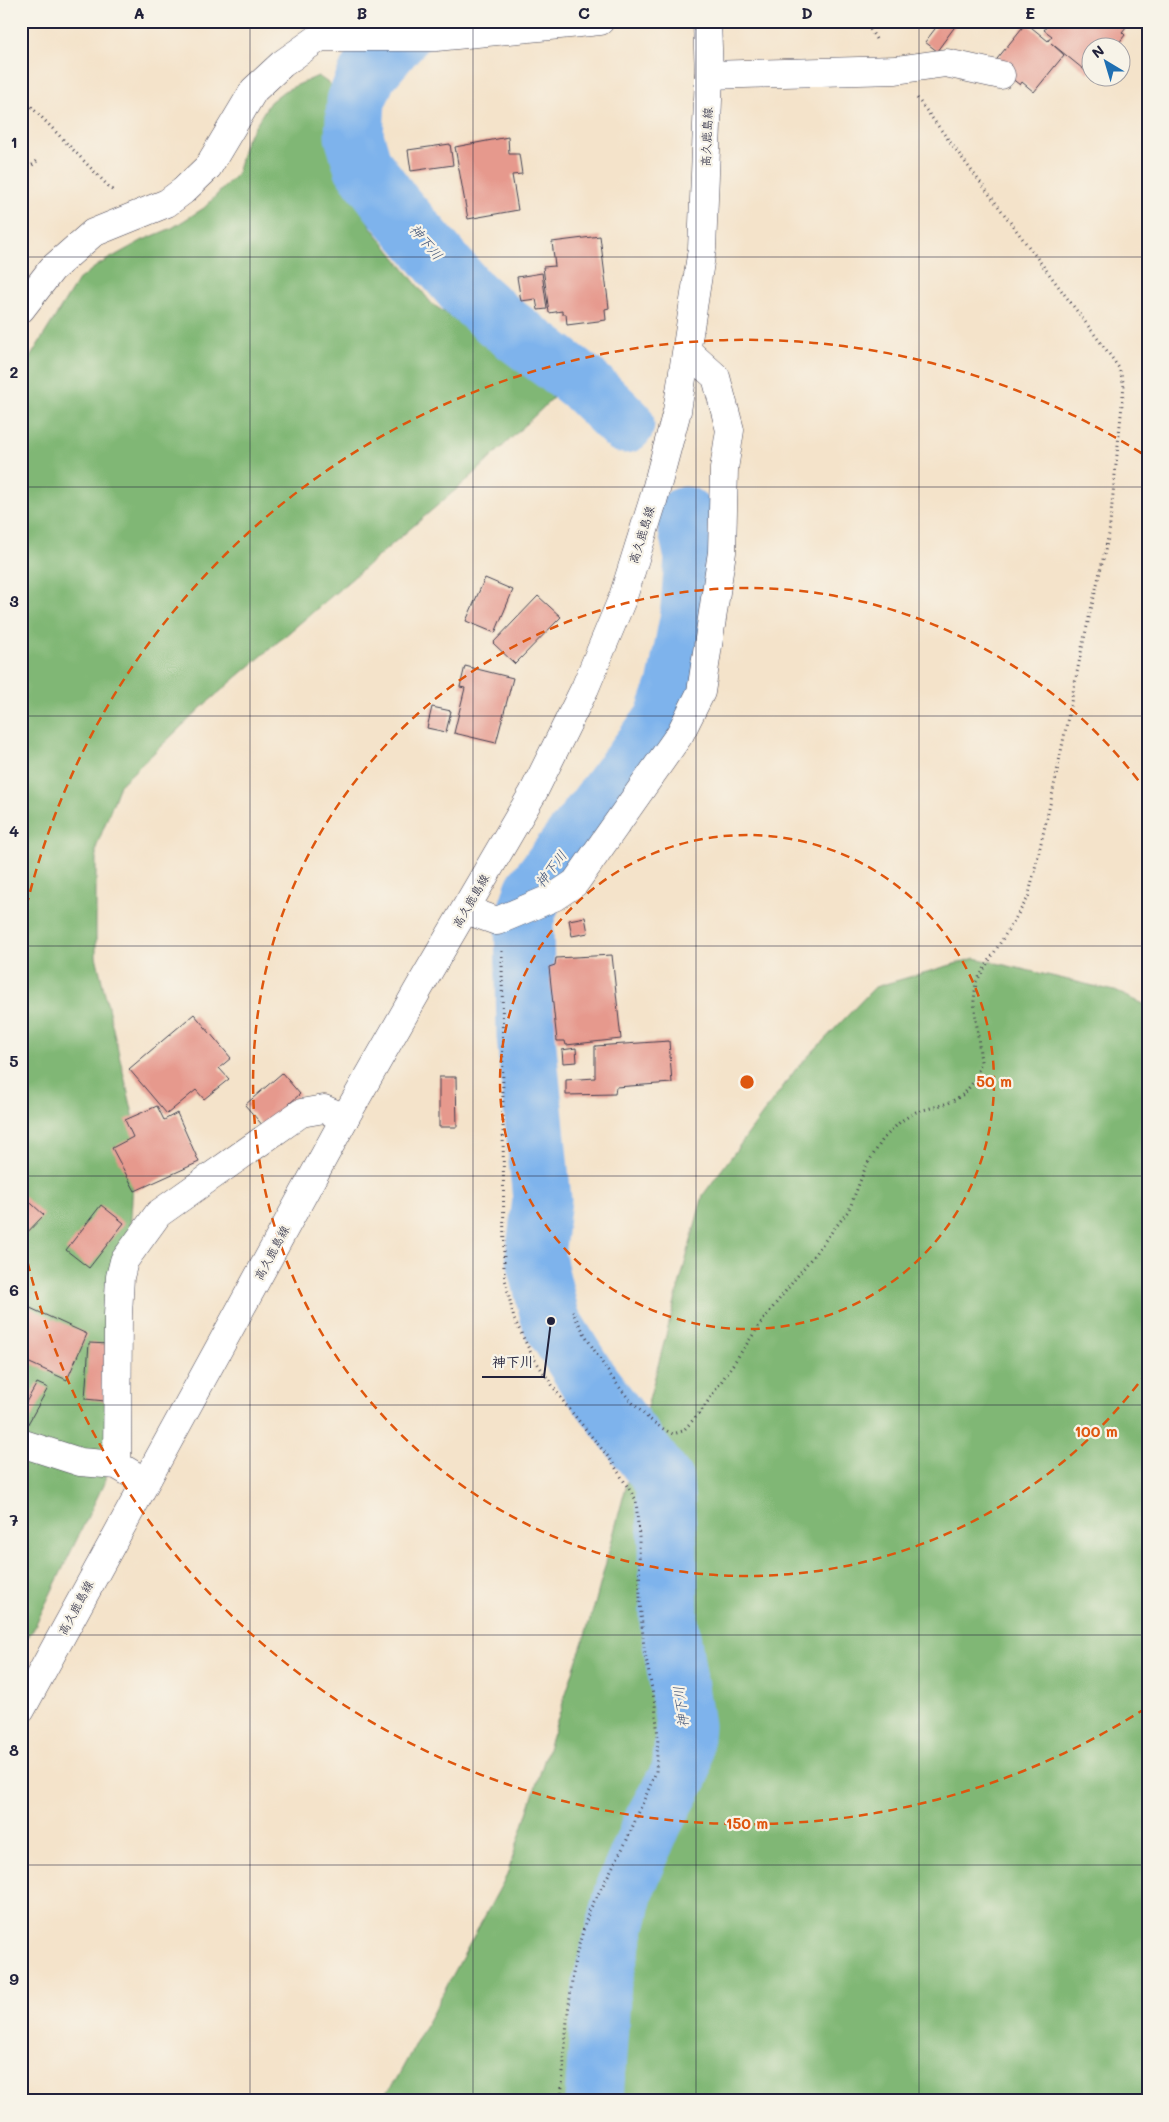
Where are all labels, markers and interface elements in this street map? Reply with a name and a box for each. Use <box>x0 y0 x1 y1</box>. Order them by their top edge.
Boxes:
text: A <box>133 2 145 23</box>
text: B <box>357 2 367 23</box>
text: C <box>578 2 590 23</box>
text: D <box>801 2 813 23</box>
text: E <box>1025 2 1035 23</box>
north arrow <box>1082 38 1132 88</box>
text: N <box>1088 41 1108 62</box>
street label: 高久鹿島線 <box>697 107 715 167</box>
text: 1 <box>10 131 18 152</box>
water label: 神下川 <box>406 219 447 264</box>
text: 2 <box>10 361 19 382</box>
street label: 高久鹿島線 <box>625 504 657 566</box>
text: 3 <box>9 590 19 611</box>
text: 4 <box>9 820 19 841</box>
water label: 神下川 <box>530 846 571 891</box>
street label: 高久鹿島線 <box>448 871 492 930</box>
text: 5 <box>9 1050 19 1071</box>
text: 50 m <box>976 1071 1012 1091</box>
centre of rings <box>738 1073 756 1091</box>
street label: 高久鹿島線 <box>250 1222 292 1283</box>
text: 6 <box>9 1279 19 1300</box>
callout: 神下川 <box>482 1348 544 1377</box>
text: 神下川 <box>492 1352 534 1371</box>
text: 100 m <box>1074 1421 1118 1441</box>
text: 7 <box>10 1509 19 1530</box>
street label: 高久鹿島線 <box>54 1577 96 1638</box>
water label: 神下川 <box>669 1685 692 1729</box>
text: 8 <box>9 1739 19 1760</box>
text: 150 m <box>726 1813 768 1833</box>
text: 9 <box>9 1968 19 1989</box>

